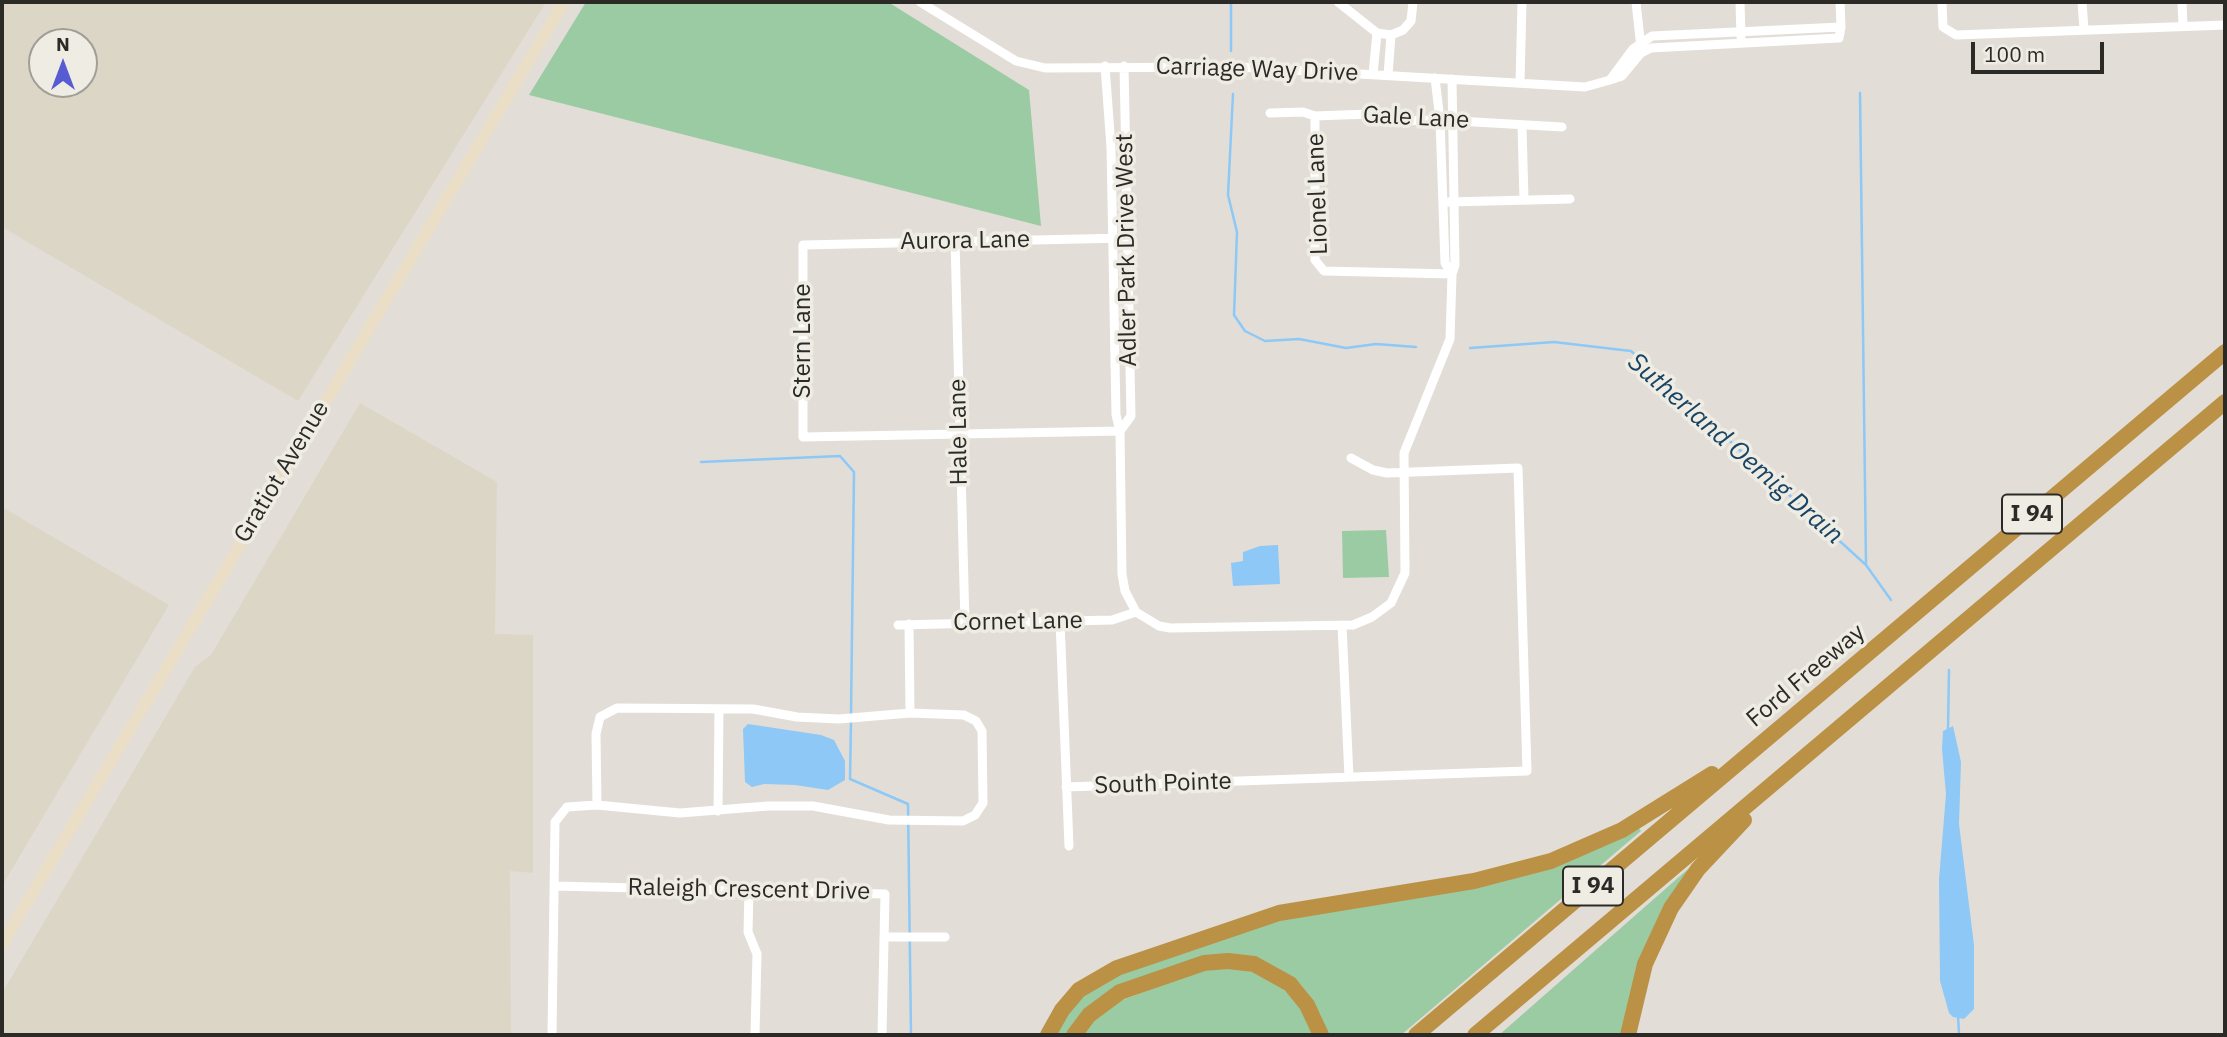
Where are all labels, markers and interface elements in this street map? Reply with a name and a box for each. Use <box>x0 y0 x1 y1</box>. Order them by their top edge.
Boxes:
north arrow <box>28 28 98 98</box>
scale bar <box>1975 28 2108 72</box>
text: N <box>56 32 70 56</box>
text: 100 m <box>1984 40 2045 68</box>
street label: Carriage Way Drive <box>1155 52 1359 88</box>
street label: Gale Lane <box>1362 101 1470 135</box>
street label: Lionel Lane <box>1301 132 1335 256</box>
street label: Adler Park Drive West <box>1111 133 1143 367</box>
street label: Aurora Lane <box>900 225 1030 257</box>
street label: Stern Lane <box>789 283 817 399</box>
water label: Sutherland Oemig Drain <box>1621 347 1849 551</box>
street label: Hale Lane <box>944 378 974 486</box>
street label: Gratiot Avenue <box>228 396 336 548</box>
road number: I 94 <box>2002 494 2062 534</box>
street label: Cornet Lane <box>953 606 1083 638</box>
street label: Ford Freeway <box>1741 618 1871 734</box>
street label: South Pointe <box>1094 767 1232 801</box>
road number: I 94 <box>1563 866 1623 906</box>
street label: Raleigh Crescent Drive <box>627 873 871 907</box>

